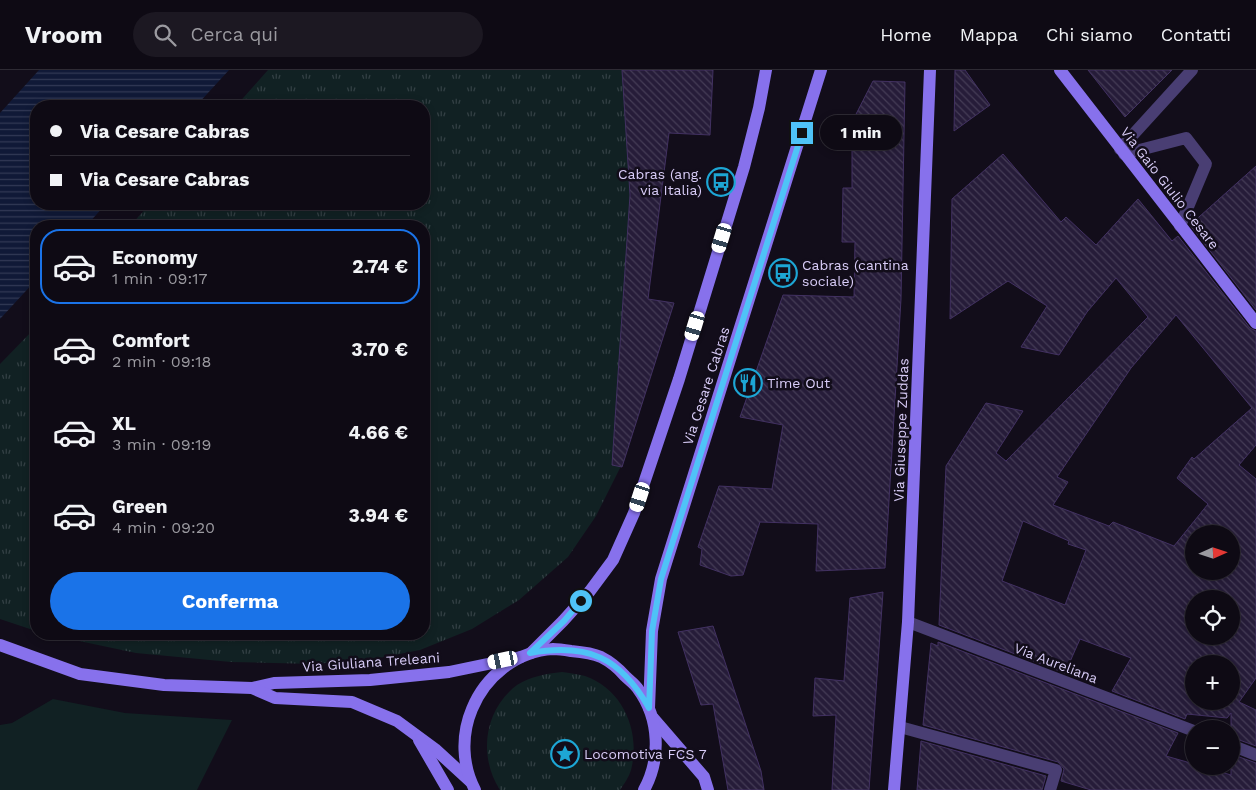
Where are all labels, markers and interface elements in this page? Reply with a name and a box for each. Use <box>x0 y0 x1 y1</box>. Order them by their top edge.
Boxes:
search box <box>133 12 483 57</box>
text: Vroom <box>25 21 103 49</box>
icon: search <box>151 21 179 49</box>
text: Cerca qui <box>191 23 278 46</box>
text: Home <box>880 24 932 45</box>
text: Mappa <box>960 24 1018 45</box>
text: Chi siamo <box>1046 24 1133 45</box>
text: Contatti <box>1161 24 1231 45</box>
callout: 1 min <box>820 116 902 150</box>
text: Via Cesare Cabras <box>80 120 249 143</box>
route end <box>791 122 813 144</box>
text: 1 min <box>840 123 882 142</box>
street label: Via Gaio Giulio Cesare <box>1117 124 1223 252</box>
place label: Cabras (ang. via Italia) <box>618 166 702 198</box>
bus stop icon: Cabras (ang. via Italia) <box>706 167 736 197</box>
text: Via Cesare Cabras <box>80 168 249 191</box>
car <box>710 221 733 255</box>
icon: car <box>52 244 97 289</box>
text: Economy <box>112 246 197 269</box>
text: 2.74 € <box>352 255 408 278</box>
place label: Cabras (cantina sociale) <box>802 257 909 289</box>
bus stop icon: Cabras (cantina sociale) <box>768 258 798 288</box>
text: 1 min · 09:17 <box>112 269 207 288</box>
car <box>683 309 706 343</box>
street label: Via Cesare Cabras <box>679 325 733 447</box>
icon: car <box>52 327 97 372</box>
text: Comfort <box>112 329 190 352</box>
text: 3.70 € <box>351 338 408 361</box>
text: 2 min · 09:18 <box>112 352 211 371</box>
street label: Via Giuseppe Zuddas <box>890 358 912 502</box>
restaurant icon: Time Out <box>733 368 763 398</box>
place label: Time Out <box>767 375 830 391</box>
icon: car <box>52 410 97 455</box>
text: XL <box>112 412 136 435</box>
text: 4.66 € <box>348 421 408 444</box>
text: 3 min · 09:19 <box>112 435 211 454</box>
car <box>628 480 651 514</box>
icon: car <box>52 493 97 538</box>
text: Green <box>112 495 168 518</box>
text: 3.94 € <box>348 504 408 527</box>
text: 4 min · 09:20 <box>112 518 215 537</box>
north arrow <box>1185 525 1240 580</box>
map controls <box>1185 525 1240 775</box>
button: Conferma <box>50 572 410 630</box>
route start <box>570 590 592 612</box>
button: locate <box>1185 590 1240 645</box>
street label: Via Aureliana <box>1012 640 1100 686</box>
street label: Via Giuliana Treleani <box>302 649 440 675</box>
car <box>486 650 519 670</box>
button: + <box>1185 655 1240 710</box>
button: − <box>1185 720 1240 775</box>
place icon: Locomotiva FCS 7 <box>550 739 580 769</box>
place label: Locomotiva FCS 7 <box>584 746 707 762</box>

